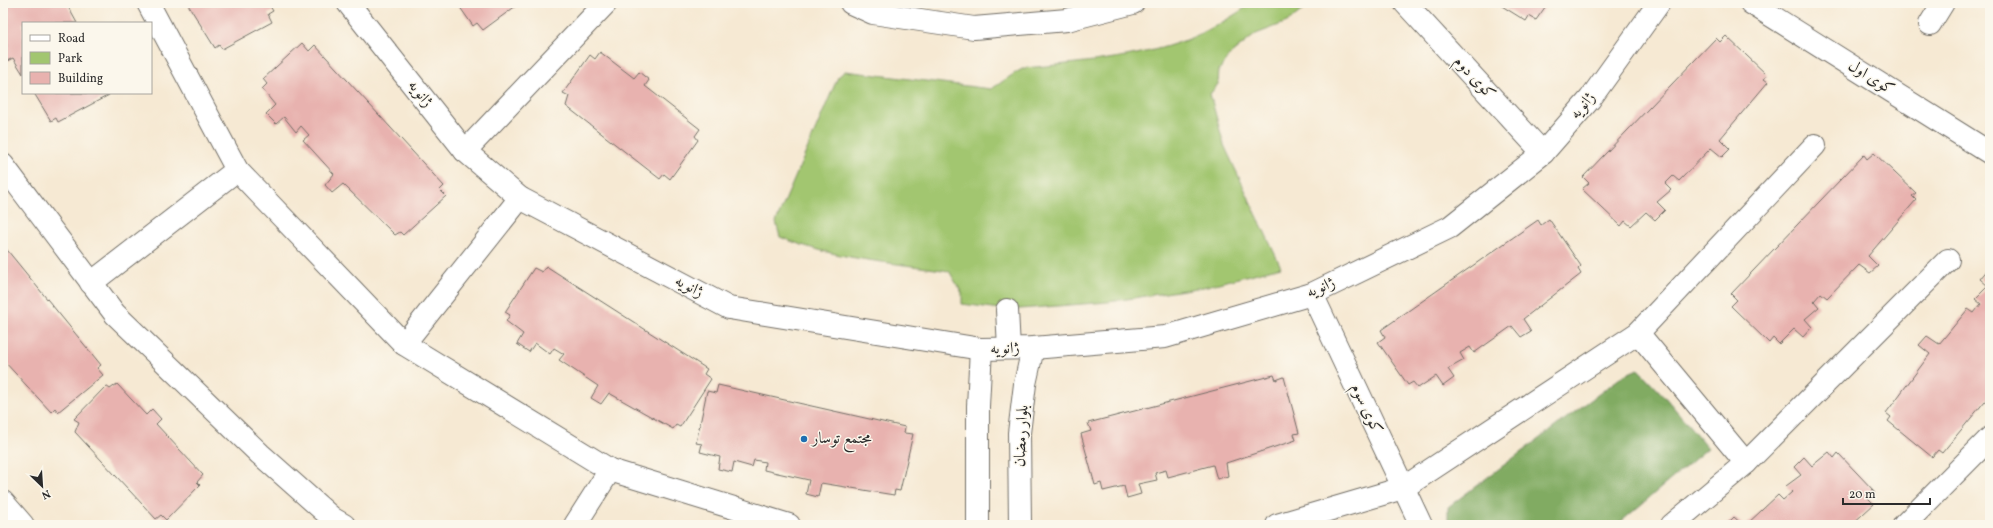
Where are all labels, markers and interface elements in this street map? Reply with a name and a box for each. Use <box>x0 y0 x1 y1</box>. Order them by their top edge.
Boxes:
legend <box>22 22 152 94</box>
text: Road <box>58 31 85 47</box>
text: Park <box>58 51 83 67</box>
street label: کوی دوم <box>1447 51 1500 106</box>
street label: کوی اول <box>1844 55 1898 101</box>
text: Building <box>58 71 103 87</box>
street label: ژانویه <box>402 76 438 112</box>
street label: ژانویه <box>1565 88 1601 124</box>
street label: ژانویه <box>671 270 707 304</box>
street label: ژانویه <box>1303 272 1339 304</box>
street label: ژانویه <box>990 338 1020 360</box>
street label: کوی سوم <box>1343 380 1387 439</box>
street label: بلوار رمضان <box>1009 404 1035 468</box>
place label: مجتمع توسار <box>810 428 872 453</box>
marker: مجتمع توسار <box>799 434 809 444</box>
north arrow <box>22 466 62 506</box>
scale bar <box>1843 480 1930 506</box>
text: N <box>39 485 52 502</box>
text: 20 m <box>1849 487 1876 503</box>

